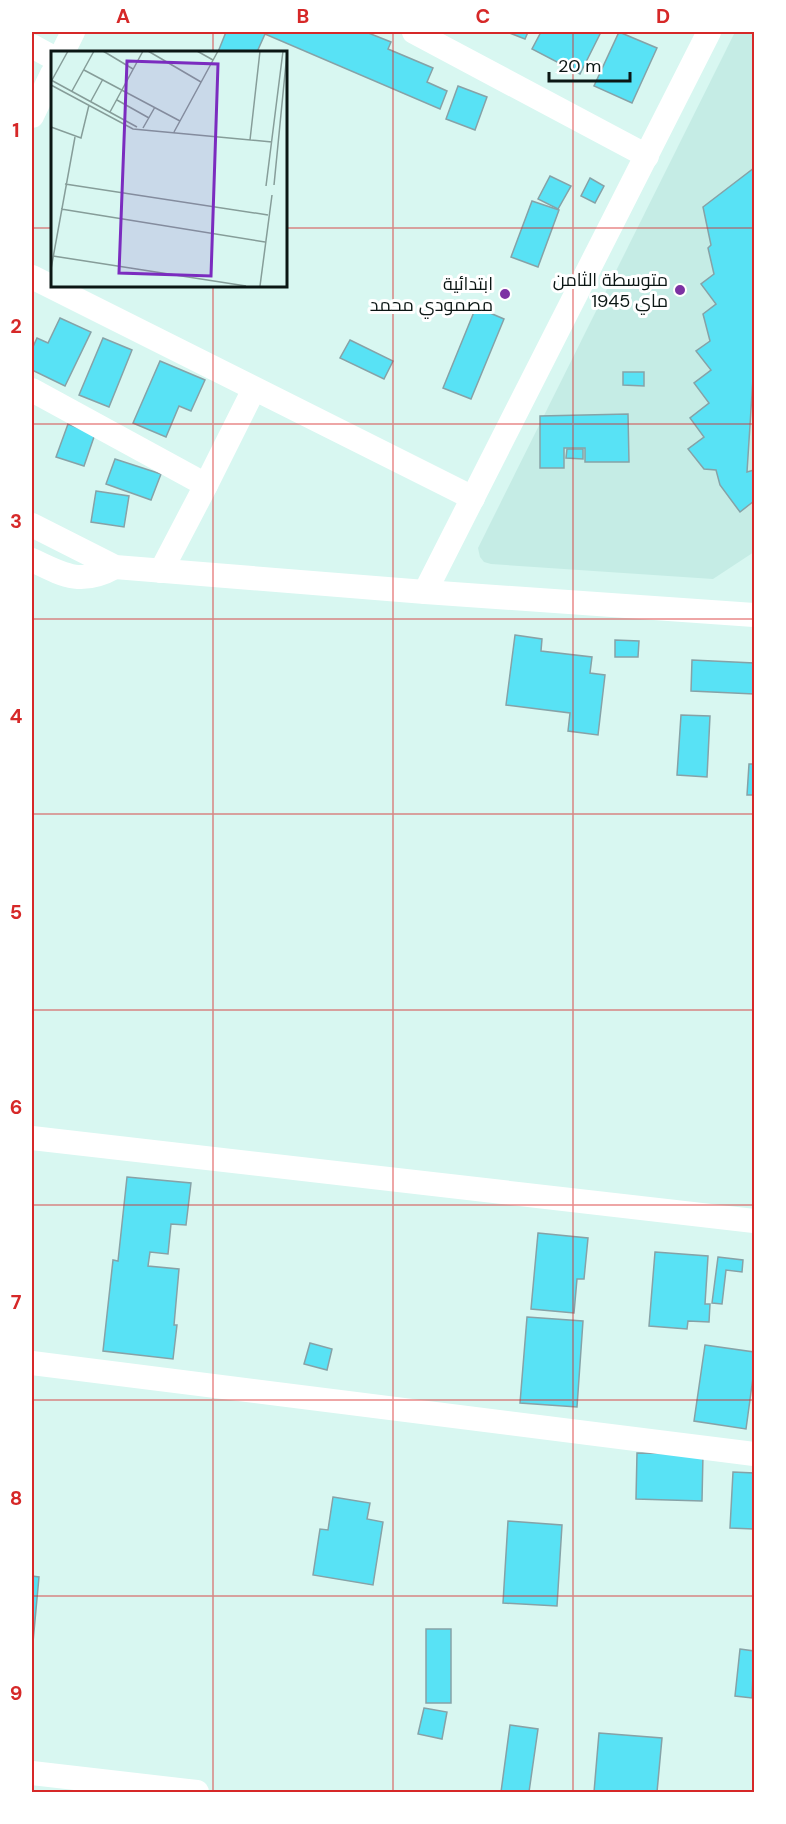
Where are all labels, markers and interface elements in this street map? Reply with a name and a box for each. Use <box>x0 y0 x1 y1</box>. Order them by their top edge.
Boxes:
text: A <box>116 3 130 29</box>
text: B <box>297 3 309 29</box>
text: C <box>476 3 490 29</box>
text: D <box>656 3 670 29</box>
scale bar <box>549 45 630 83</box>
inset map <box>51 51 286 286</box>
text: 20 m <box>558 54 601 78</box>
text: 1 <box>12 117 20 143</box>
place label: متوسطة الثامن ماي 1945 <box>553 268 668 315</box>
place label: ابتدائية مصمودي محمد <box>370 272 493 319</box>
marker: متوسطة الثامن ماي 1945 <box>673 283 687 297</box>
marker: ابتدائية مصمودي محمد <box>498 287 512 301</box>
text: 2 <box>10 313 22 339</box>
text: 3 <box>10 508 22 534</box>
text: 4 <box>10 703 23 729</box>
text: 5 <box>10 899 22 925</box>
text: 6 <box>10 1094 22 1120</box>
text: 7 <box>11 1289 22 1315</box>
text: 8 <box>10 1485 22 1511</box>
text: 9 <box>10 1680 22 1706</box>

